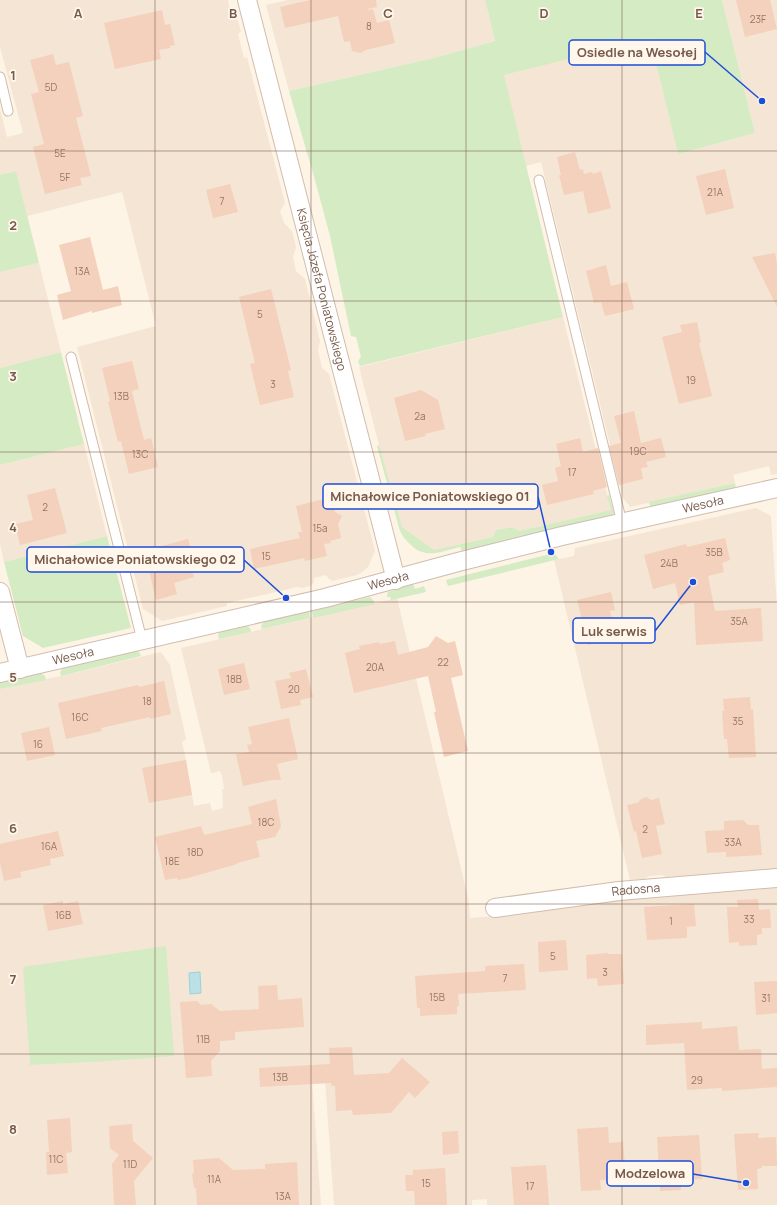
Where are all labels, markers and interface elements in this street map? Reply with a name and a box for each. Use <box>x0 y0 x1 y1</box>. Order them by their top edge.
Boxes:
text: A <box>74 4 83 22</box>
text: B <box>229 4 237 22</box>
text: C <box>383 4 393 22</box>
text: D <box>539 4 549 22</box>
text: E <box>695 4 703 22</box>
house number: 23F <box>750 12 766 26</box>
house number: 8 <box>366 19 372 33</box>
callout: Osiedle na Wesołej <box>569 40 705 65</box>
text: Osiedle na Wesołej <box>577 43 697 61</box>
text: 1 <box>10 66 16 84</box>
house number: 5D <box>45 80 58 94</box>
house number: 5E <box>54 146 66 160</box>
house number: 5F <box>60 170 70 184</box>
house number: 21A <box>707 185 724 199</box>
house number: 7 <box>219 194 225 208</box>
street label: Księcia Józefa Poniatowskiego <box>293 206 351 373</box>
text: 2 <box>9 216 17 234</box>
house number: 13A <box>74 264 91 278</box>
house number: 5 <box>257 307 263 321</box>
text: 3 <box>9 367 17 385</box>
house number: 19 <box>686 373 696 387</box>
house number: 3 <box>270 377 276 391</box>
house number: 13B <box>113 389 129 403</box>
house number: 2a <box>414 409 426 423</box>
house number: 19C <box>629 444 647 458</box>
house number: 13C <box>132 447 148 461</box>
house number: 17 <box>568 465 576 479</box>
callout: Michałowice Poniatowskiego 01 <box>323 484 538 509</box>
text: Michałowice Poniatowskiego 01 <box>330 487 530 505</box>
street label: Wesoła <box>681 491 725 517</box>
house number: 2 <box>42 500 48 514</box>
text: 4 <box>9 518 17 536</box>
house number: 15a <box>312 521 328 535</box>
house number: 35B <box>705 545 723 559</box>
callout: Michałowice Poniatowskiego 02 <box>27 547 244 572</box>
house number: 15 <box>261 549 271 563</box>
text: Michałowice Poniatowskiego 02 <box>34 550 236 568</box>
house number: 24B <box>660 556 678 570</box>
street label: Wesoła <box>366 567 411 594</box>
house number: 35A <box>730 614 748 628</box>
callout: Luk serwis <box>573 618 655 643</box>
text: Luk serwis <box>581 622 647 640</box>
street label: Wesoła <box>51 643 95 669</box>
house number: 22 <box>437 655 449 669</box>
house number: 20A <box>366 660 385 674</box>
text: 5 <box>9 668 17 686</box>
house number: 18B <box>226 672 242 686</box>
house number: 20 <box>288 682 300 696</box>
house number: 18 <box>142 694 152 708</box>
house number: 16C <box>71 710 89 724</box>
house number: 35 <box>732 714 744 728</box>
house number: 16 <box>33 737 43 751</box>
house number: 18C <box>258 815 274 829</box>
text: 6 <box>9 819 17 837</box>
house number: 2 <box>642 822 648 836</box>
house number: 33A <box>724 835 742 849</box>
house number: 16A <box>41 839 58 853</box>
house number: 18D <box>187 845 203 859</box>
house number: 18E <box>164 854 180 868</box>
street label: Radosna <box>610 879 661 900</box>
house number: 16B <box>55 908 71 922</box>
house number: 33 <box>743 912 755 926</box>
house number: 1 <box>669 914 673 928</box>
house number: 5 <box>550 949 556 963</box>
house number: 3 <box>602 965 608 979</box>
text: 7 <box>10 970 17 988</box>
house number: 7 <box>502 971 508 985</box>
house number: 15B <box>429 990 445 1004</box>
house number: 31 <box>761 991 771 1005</box>
house number: 11B <box>196 1032 210 1046</box>
house number: 13B <box>272 1070 288 1084</box>
house number: 29 <box>691 1073 703 1087</box>
text: 8 <box>9 1120 17 1138</box>
house number: 11C <box>49 1152 63 1166</box>
house number: 11D <box>123 1157 138 1171</box>
callout: Modzelowa <box>607 1161 693 1186</box>
text: Modzelowa <box>615 1164 685 1182</box>
house number: 11A <box>207 1172 222 1186</box>
house number: 15 <box>421 1176 431 1190</box>
house number: 17 <box>526 1179 534 1193</box>
house number: 13A <box>275 1189 292 1203</box>

